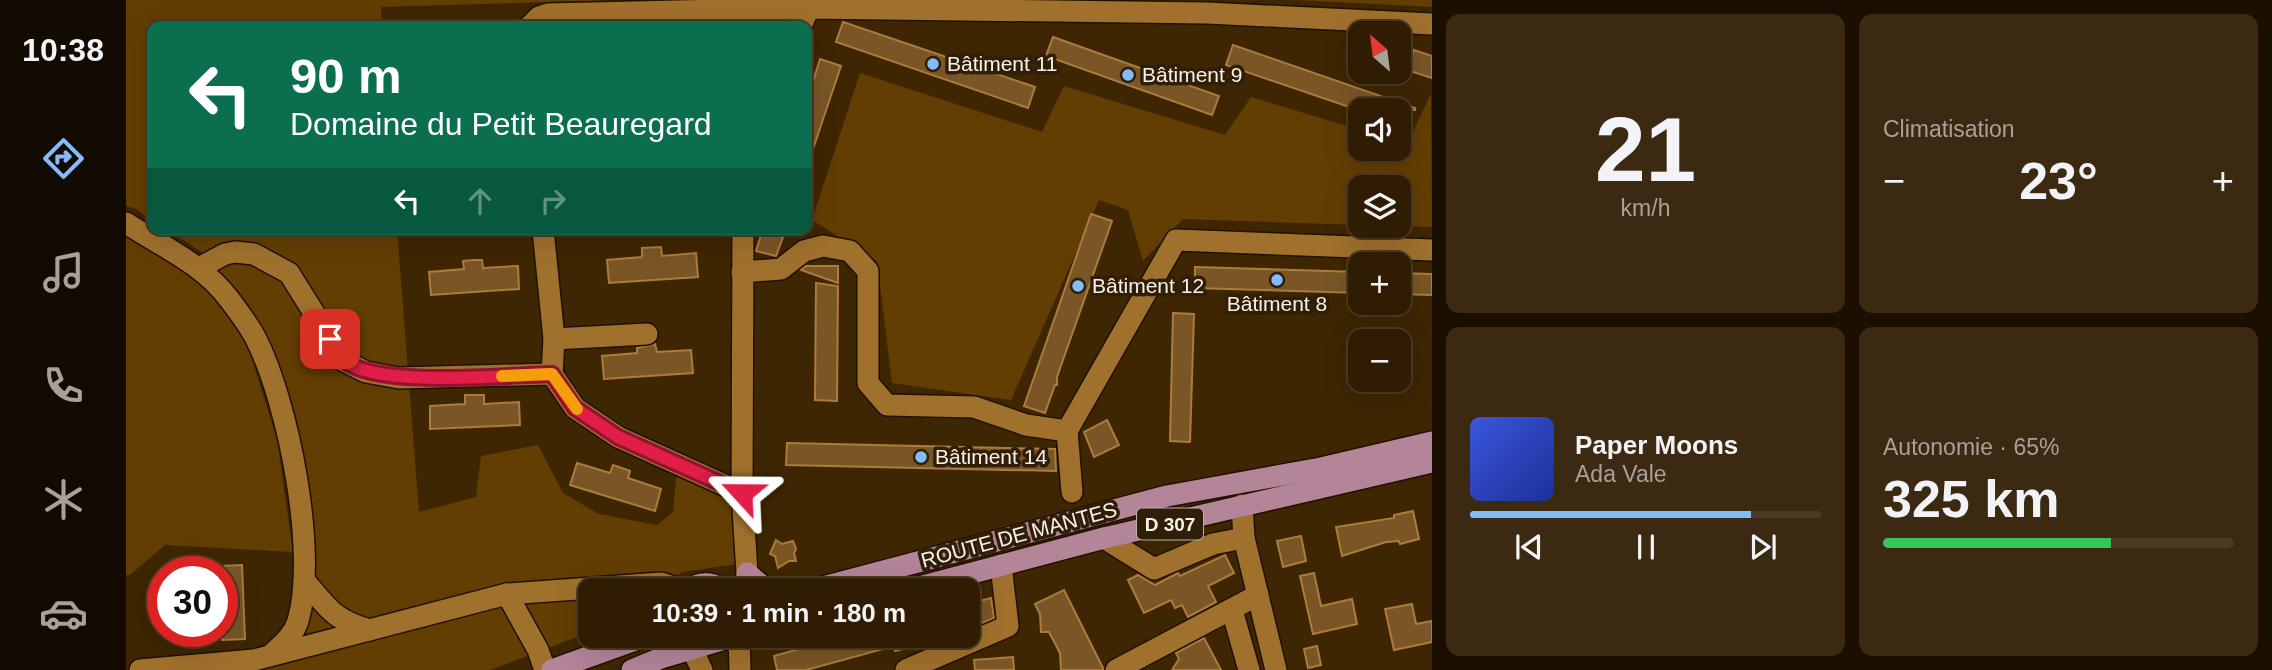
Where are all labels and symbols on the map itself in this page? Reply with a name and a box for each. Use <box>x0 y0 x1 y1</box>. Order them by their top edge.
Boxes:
north arrow <box>1348 21 1410 84</box>
place label: Bâtiment 11 <box>947 52 1058 75</box>
marker: Bâtiment 11 <box>925 56 941 72</box>
place label: Bâtiment 9 <box>1142 63 1242 86</box>
marker: Bâtiment 9 <box>1120 67 1136 83</box>
marker: Bâtiment 8 <box>1269 272 1285 288</box>
place label: Bâtiment 12 <box>1092 274 1204 297</box>
marker: Bâtiment 12 <box>1070 278 1086 294</box>
place label: Bâtiment 8 <box>1227 292 1327 315</box>
pin <box>300 309 360 369</box>
place label: Bâtiment 14 <box>935 445 1047 468</box>
marker: Bâtiment 14 <box>913 449 929 465</box>
position arrow <box>705 456 779 530</box>
street label: ROUTE DE MANTES <box>918 497 1119 572</box>
road number: D 307 <box>1137 509 1203 540</box>
speed limit sign: 30 <box>147 556 238 647</box>

